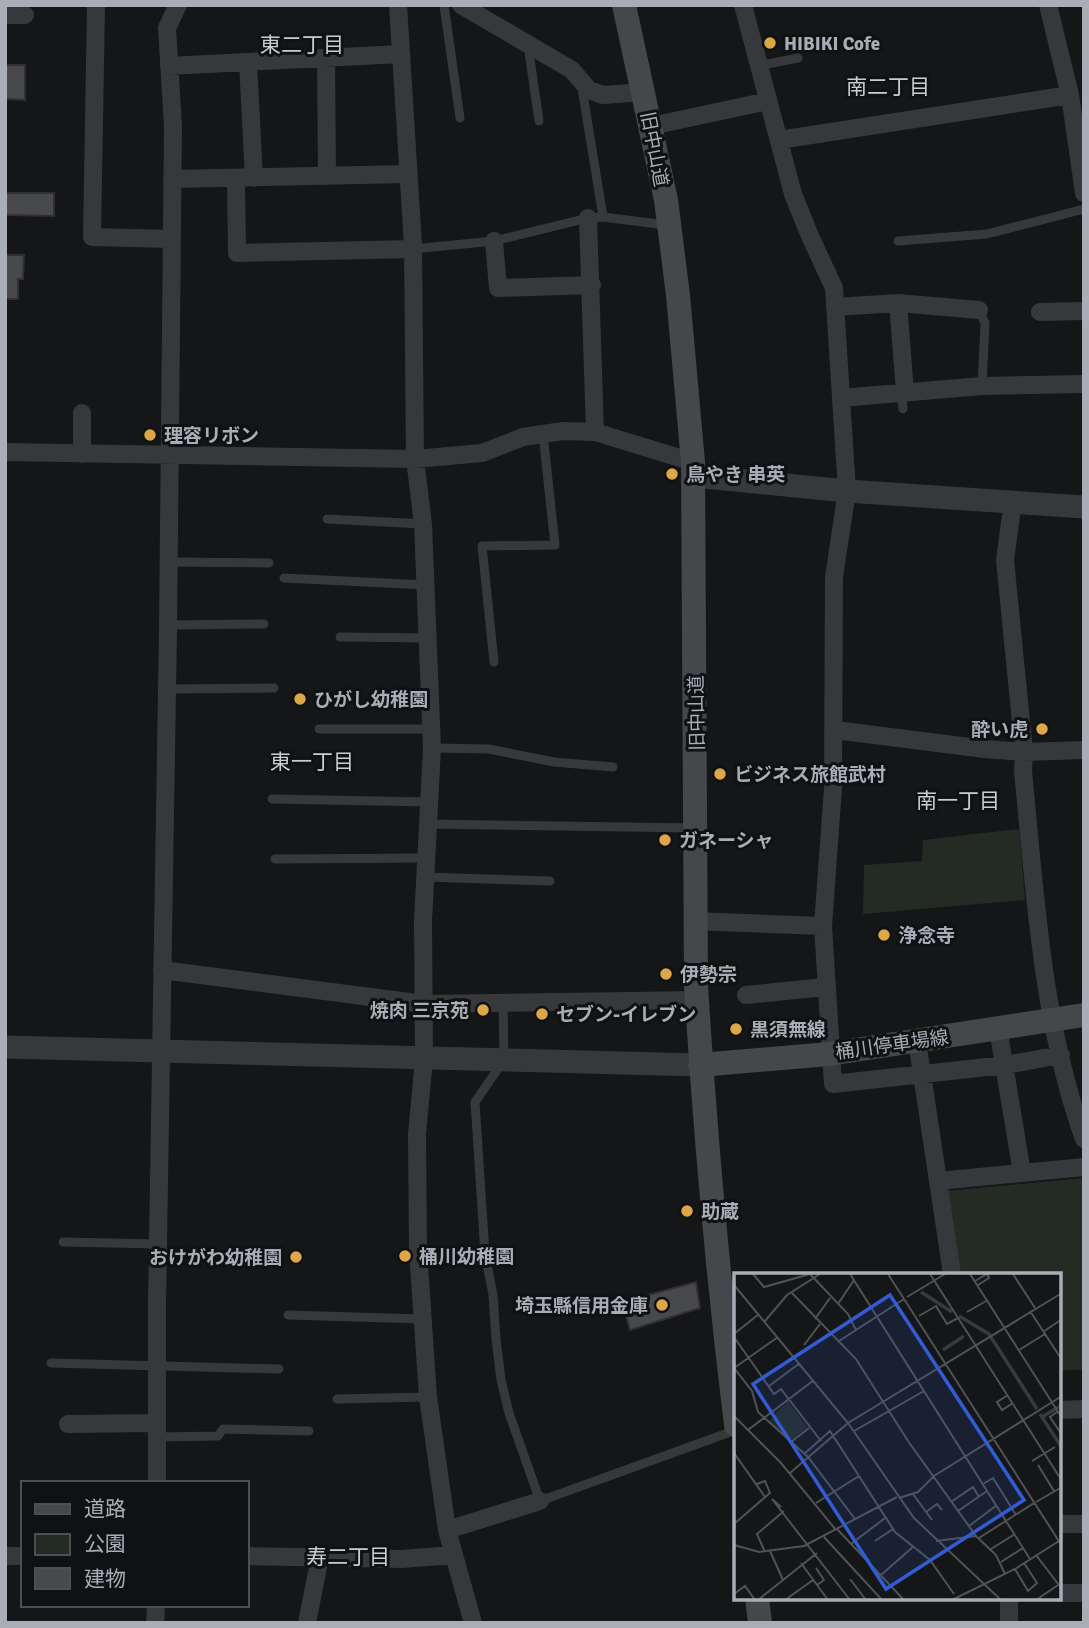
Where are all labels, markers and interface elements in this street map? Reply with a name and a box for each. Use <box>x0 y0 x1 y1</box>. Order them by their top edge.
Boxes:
district label: 東二丁目 <box>260 32 344 58</box>
place label: HIBIKI Cofe <box>784 32 880 56</box>
marker: HIBIKI Cofe <box>762 35 778 51</box>
district label: 南二丁目 <box>846 74 930 100</box>
street label: 旧中山道 <box>635 110 673 189</box>
place label: 理容リボン <box>164 424 259 448</box>
marker: 理容リボン <box>142 427 158 443</box>
place label: 鳥やき 串英 <box>686 463 785 487</box>
marker: 鳥やき 串英 <box>664 466 680 482</box>
street label: 旧中山道 <box>684 675 710 751</box>
place label: ひがし幼稚園 <box>314 688 428 712</box>
marker: ひがし幼稚園 <box>292 691 308 707</box>
place label: 酔い虎 <box>971 718 1028 742</box>
marker: 酔い虎 <box>1034 721 1050 737</box>
district label: 東一丁目 <box>270 749 354 775</box>
place label: ビジネス旅館武村 <box>734 763 886 787</box>
marker: ビジネス旅館武村 <box>712 766 728 782</box>
district label: 南一丁目 <box>916 788 1000 814</box>
place label: ガネーシャ <box>679 829 774 853</box>
marker: ガネーシャ <box>657 832 673 848</box>
place label: 浄念寺 <box>898 924 955 948</box>
marker: 浄念寺 <box>876 927 892 943</box>
place label: 伊勢宗 <box>680 963 737 987</box>
marker: 伊勢宗 <box>658 966 674 982</box>
place label: 焼肉 三京苑 <box>370 999 469 1023</box>
marker: 焼肉 三京苑 <box>475 1002 491 1018</box>
place label: セブン-イレブン <box>556 1003 696 1027</box>
marker: セブン-イレブン <box>534 1006 550 1022</box>
place label: 黒須無線 <box>750 1018 826 1042</box>
marker: 黒須無線 <box>728 1021 744 1037</box>
street label: 桶川停車場線 <box>834 1025 950 1065</box>
place label: 助蔵 <box>701 1200 739 1224</box>
marker: 助蔵 <box>679 1203 695 1219</box>
place label: 桶川幼稚園 <box>419 1245 514 1269</box>
place label: おけがわ幼稚園 <box>149 1246 282 1270</box>
marker: 桶川幼稚園 <box>397 1248 413 1264</box>
marker: おけがわ幼稚園 <box>288 1249 304 1265</box>
inset map <box>734 1273 1061 1600</box>
place label: 埼玉縣信用金庫 <box>515 1294 648 1318</box>
marker: 埼玉縣信用金庫 <box>654 1297 670 1313</box>
legend <box>21 1481 248 1607</box>
text: 道路 <box>84 1496 126 1522</box>
text: 公園 <box>84 1531 126 1557</box>
district label: 寿二丁目 <box>306 1544 390 1570</box>
text: 建物 <box>84 1566 126 1592</box>

